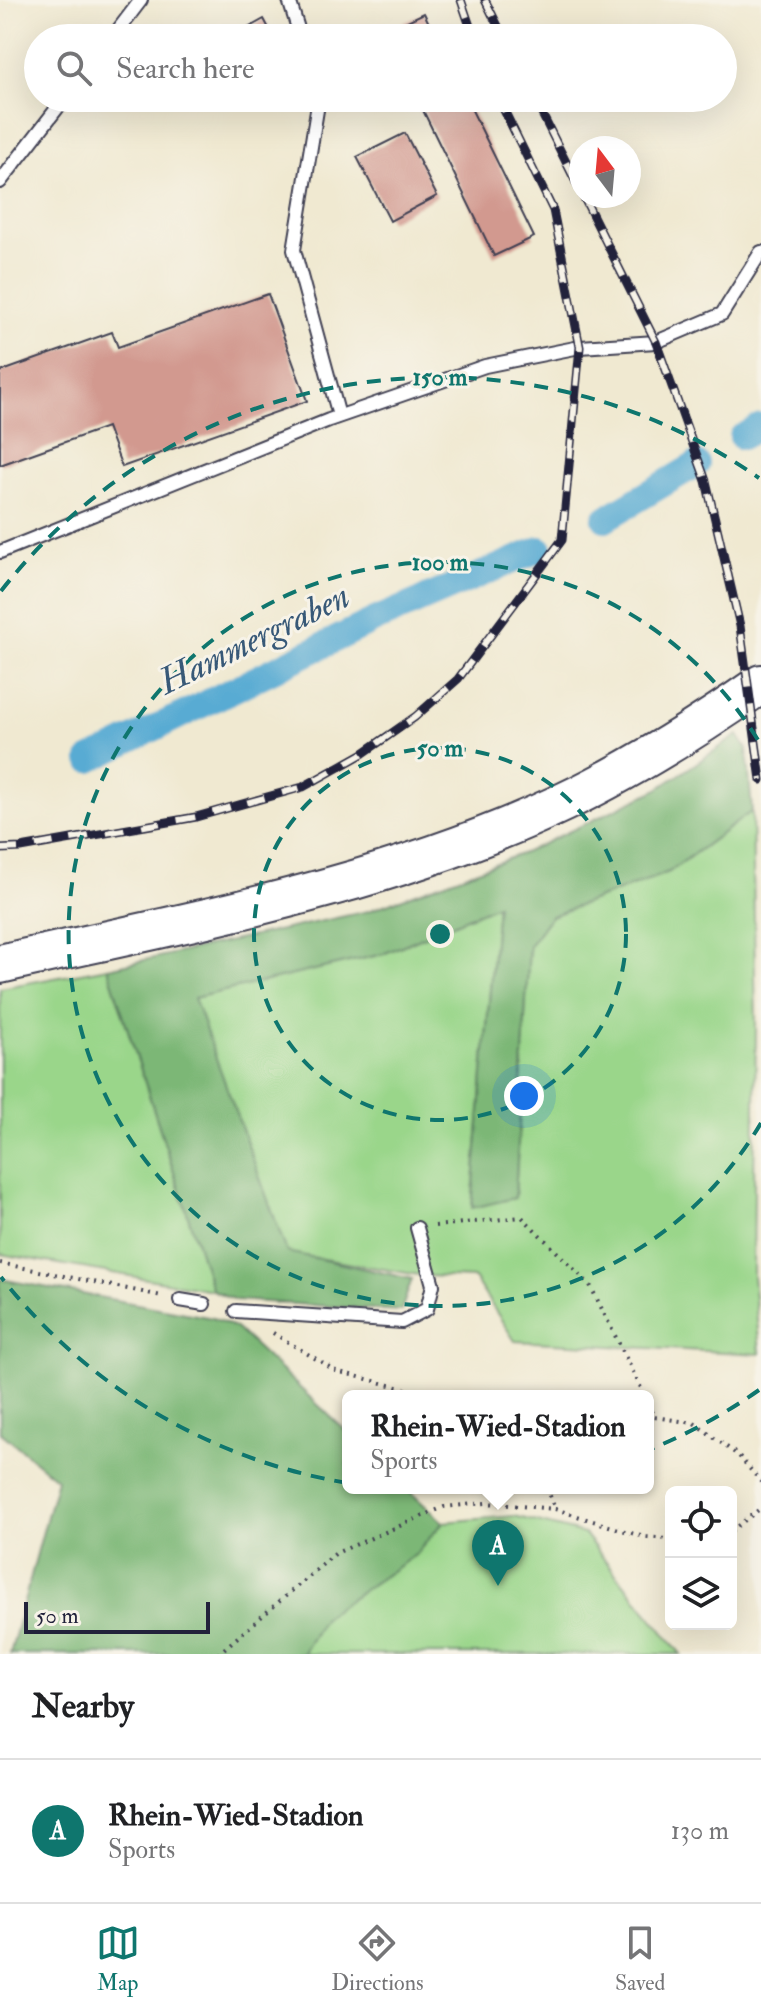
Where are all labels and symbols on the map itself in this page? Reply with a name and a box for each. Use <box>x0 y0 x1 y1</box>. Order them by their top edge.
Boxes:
north arrow <box>569 136 641 208</box>
text: 150 m <box>413 362 468 393</box>
text: 100 m <box>412 547 469 578</box>
water label: Hammergraben <box>149 573 357 705</box>
text: 50 m <box>417 733 464 764</box>
centre of rings <box>426 920 454 948</box>
your location <box>504 1076 544 1116</box>
pin: A <box>472 1520 524 1586</box>
scale bar <box>24 1598 210 1634</box>

